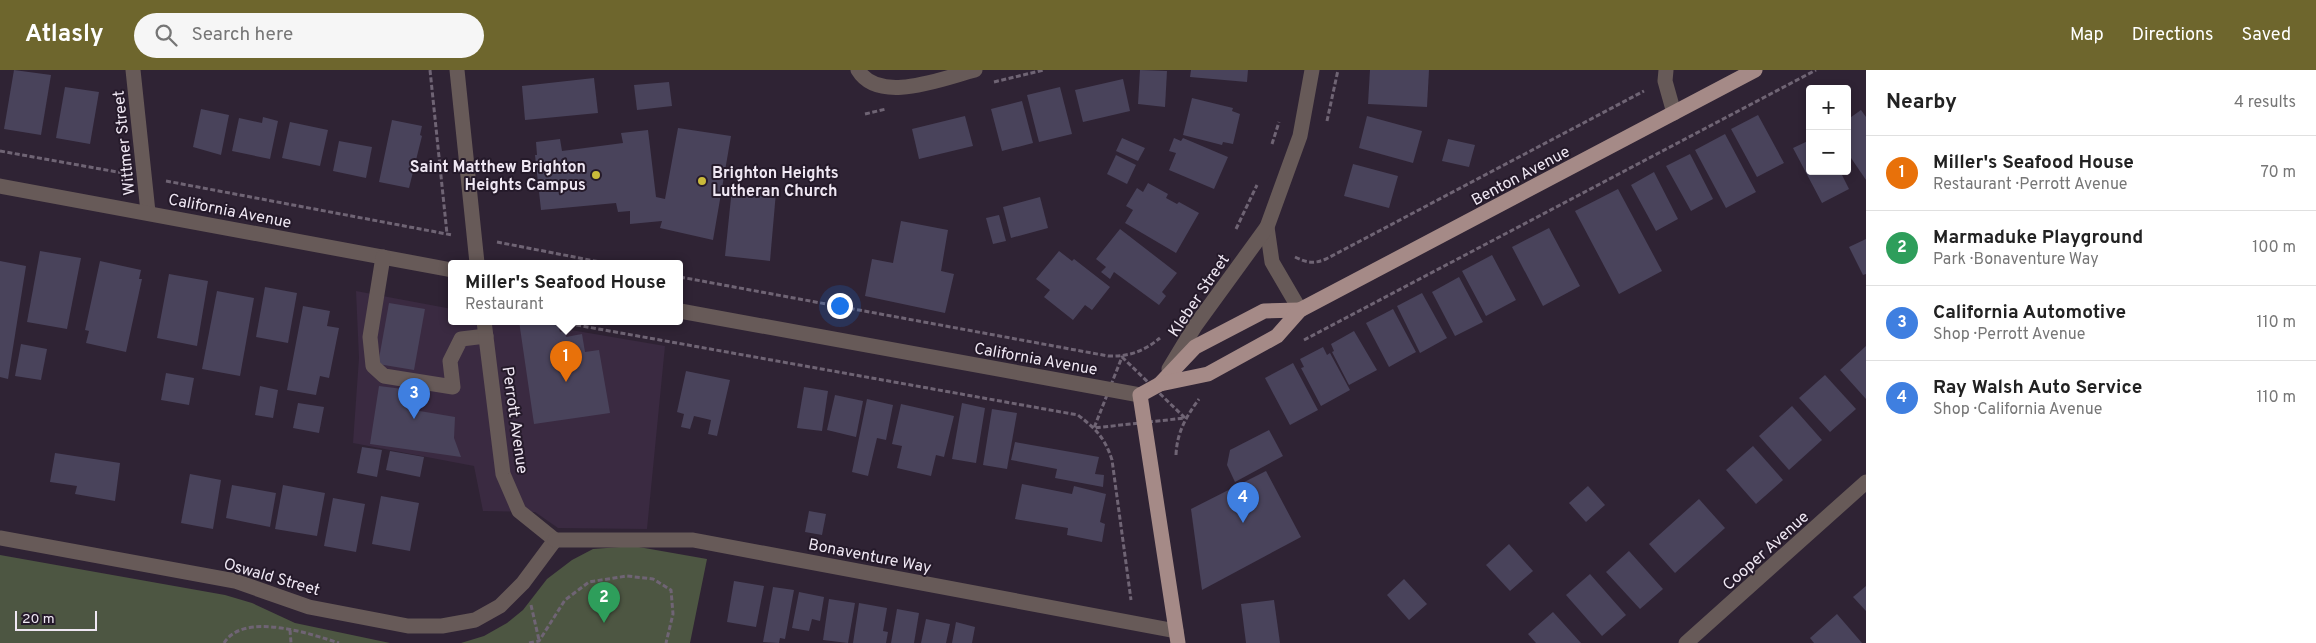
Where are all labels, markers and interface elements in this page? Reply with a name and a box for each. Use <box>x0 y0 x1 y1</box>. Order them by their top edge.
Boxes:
search box <box>134 13 484 58</box>
text: Atlasly <box>25 20 104 50</box>
icon: search <box>152 21 180 49</box>
text: Search here <box>192 23 293 47</box>
text: Map <box>2070 24 2104 47</box>
text: Directions <box>2132 24 2214 47</box>
text: Saved <box>2242 24 2291 47</box>
map controls <box>1806 85 1851 175</box>
button: + <box>1806 85 1851 130</box>
street label: Wittmer Street <box>110 89 140 196</box>
text: Nearby <box>1886 89 1957 116</box>
text: 4 results <box>2234 93 2296 113</box>
button: − <box>1806 130 1851 175</box>
street label: Benton Avenue <box>1468 142 1574 211</box>
text: Miller's Seafood House <box>1933 151 2134 175</box>
place label: Saint Matthew Brighton Heights Campus <box>410 158 586 196</box>
text: 1 <box>1899 163 1905 183</box>
text: 70 m <box>2261 163 2296 183</box>
place label: Brighton Heights Lutheran Church <box>712 164 839 202</box>
marker: Saint Matthew Brighton Heights Campus <box>590 169 602 181</box>
marker: Brighton Heights Lutheran Church <box>696 175 708 187</box>
text: Restaurant · Perrott Avenue <box>1933 175 2127 195</box>
street label: California Avenue <box>166 190 293 234</box>
text: Marmaduke Playground <box>1933 226 2143 250</box>
text: 2 <box>1897 238 1907 258</box>
text: 100 m <box>2252 238 2296 258</box>
text: Park · Bonaventure Way <box>1933 250 2099 270</box>
street label: Kleber Street <box>1165 251 1235 341</box>
popup <box>448 260 683 325</box>
text: Miller's Seafood House <box>465 271 666 295</box>
your location <box>827 293 853 319</box>
text: Restaurant <box>465 295 544 315</box>
text: California Automotive <box>1933 301 2126 325</box>
text: 3 <box>1897 313 1907 333</box>
text: 110 m <box>2256 313 2296 333</box>
text: Shop · Perrott Avenue <box>1933 325 2085 345</box>
street label: California Avenue <box>972 339 1099 381</box>
pin: 1 <box>550 341 582 382</box>
street label: Perrott Avenue <box>497 365 531 475</box>
text: Ray Walsh Auto Service <box>1933 376 2142 400</box>
pin: 3 <box>398 378 430 419</box>
text: 4 <box>1897 388 1907 408</box>
text: 110 m <box>2256 388 2296 408</box>
text: Shop · California Avenue <box>1933 400 2102 420</box>
pin: 4 <box>1227 482 1259 523</box>
street label: Cooper Avenue <box>1719 507 1814 596</box>
street label: Bonaventure Way <box>806 535 933 579</box>
street label: Oswald Street <box>221 555 322 601</box>
pin: 2 <box>588 582 620 623</box>
scale bar <box>15 608 98 631</box>
text: 20 m <box>22 611 55 628</box>

